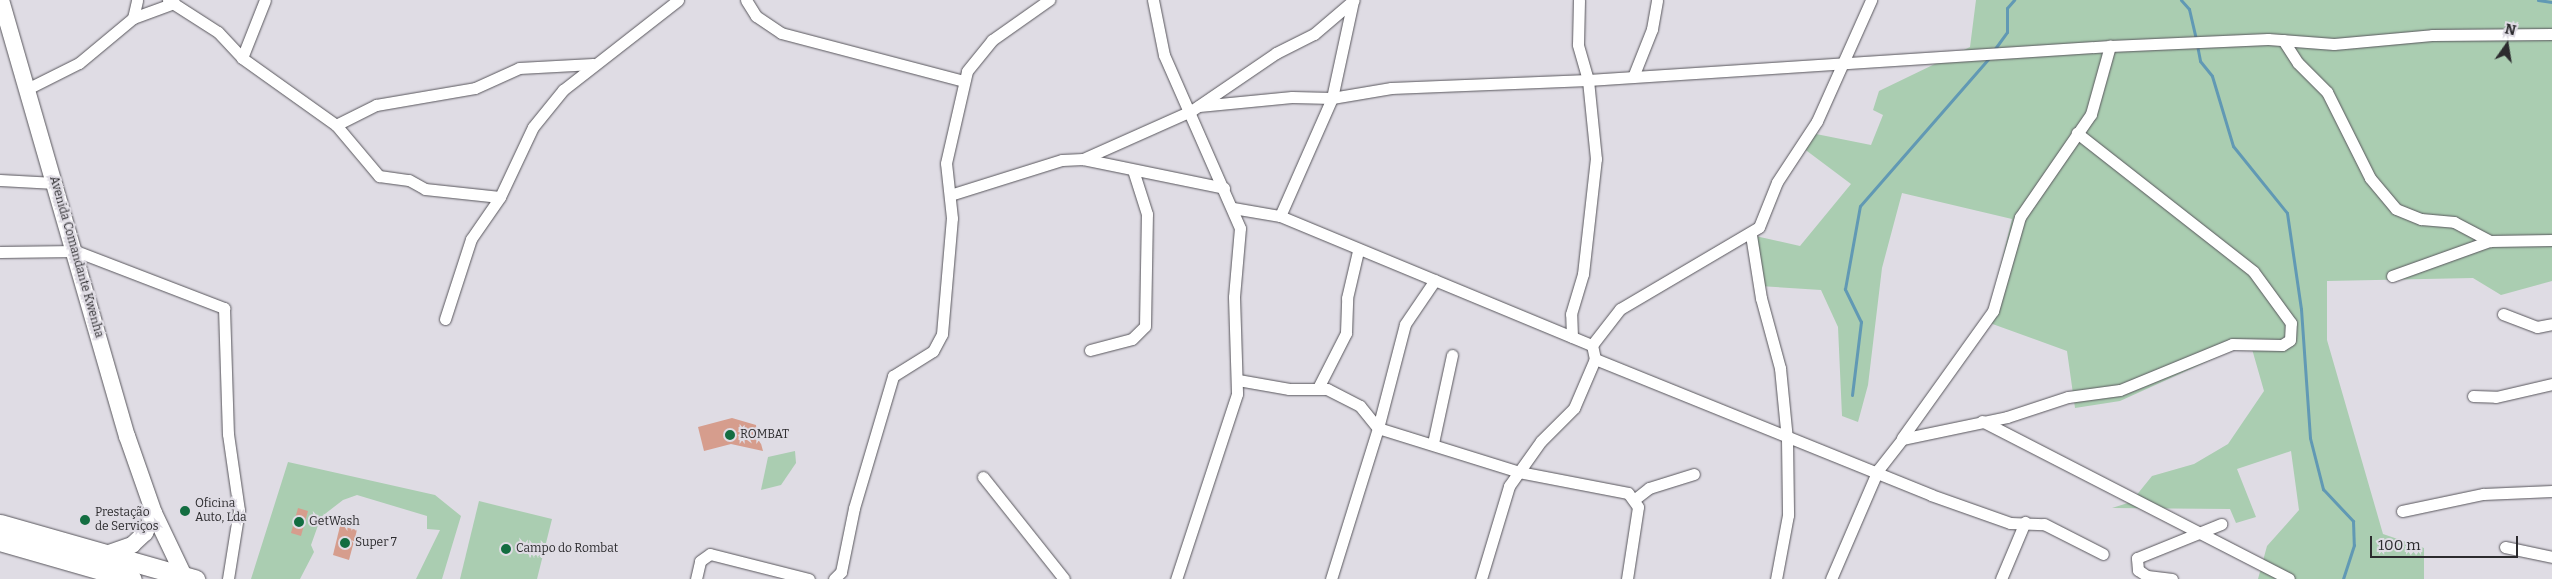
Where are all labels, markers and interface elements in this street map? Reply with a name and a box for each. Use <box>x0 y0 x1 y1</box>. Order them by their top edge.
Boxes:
north arrow <box>2482 20 2532 70</box>
text: N <box>2503 20 2518 39</box>
street label: Avenida Comandante Kwenha <box>46 174 106 340</box>
place label: ROMBAT <box>740 428 789 442</box>
marker: ROMBAT <box>724 429 736 441</box>
place label: Oficina Auto, Lda <box>195 497 247 525</box>
marker: Oficina Auto, Lda <box>179 505 191 517</box>
place label: Prestação de Serviços <box>95 506 158 534</box>
marker: Prestação de Serviços <box>79 514 91 526</box>
place label: GetWash <box>309 515 360 529</box>
marker: GetWash <box>293 516 305 528</box>
scale bar <box>2372 526 2520 558</box>
place label: Super 7 <box>355 536 397 550</box>
text: 100 m <box>2378 536 2421 554</box>
marker: Super 7 <box>339 537 351 549</box>
place label: Campo do Rombat <box>516 542 618 556</box>
marker: Campo do Rombat <box>500 543 512 555</box>

